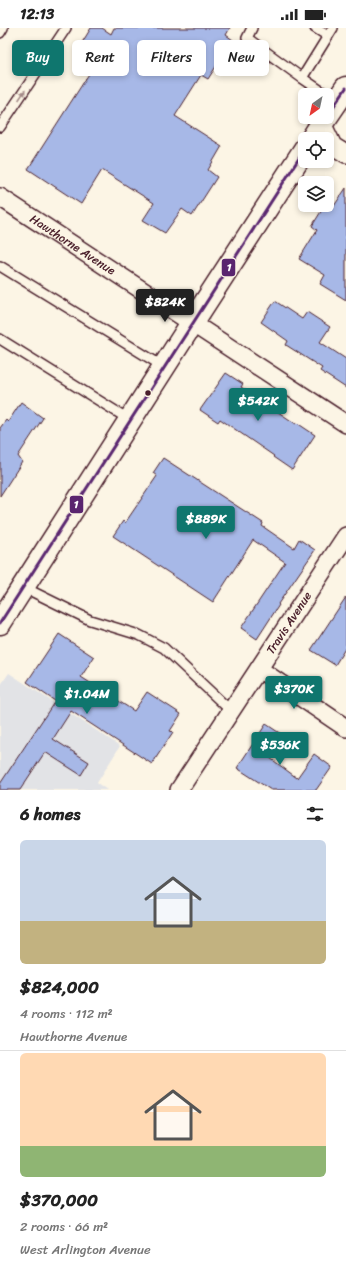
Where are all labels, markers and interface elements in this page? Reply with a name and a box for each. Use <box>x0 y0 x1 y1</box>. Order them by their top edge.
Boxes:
text: 12:13 <box>20 1 54 27</box>
chip: Buy <box>12 40 64 76</box>
chip: Rent <box>72 40 129 76</box>
chip: Filters <box>137 40 206 76</box>
chip: New <box>214 40 269 76</box>
north arrow <box>298 88 334 124</box>
map controls <box>298 88 334 212</box>
one-way arrow <box>18 89 25 101</box>
button: locate <box>298 132 334 168</box>
button: layers <box>298 176 334 212</box>
street label: Hawthorne Avenue <box>25 208 120 281</box>
line badge: 1 <box>221 258 236 277</box>
text: 1 <box>227 258 232 277</box>
pin: $824K <box>137 289 193 323</box>
text: $824K <box>145 290 185 313</box>
unlabelled marker <box>143 388 153 398</box>
pin: $542K <box>230 388 286 422</box>
text: $542K <box>238 389 278 412</box>
line badge: 1 <box>69 495 84 514</box>
text: 1 <box>74 495 79 514</box>
pin: $889K <box>178 506 234 540</box>
text: $889K <box>186 507 226 530</box>
street label: Travis Avenue <box>260 587 318 659</box>
pin: $370K <box>266 676 322 710</box>
text: $370K <box>274 677 314 700</box>
pin: $1.04M <box>54 681 120 715</box>
text: $1.04M <box>64 682 110 705</box>
pin: $536K <box>252 732 308 766</box>
text: $536K <box>260 733 300 756</box>
text: 6 homes <box>20 799 80 829</box>
icon: filters <box>304 803 326 825</box>
icon: home <box>137 866 209 938</box>
text: $824,000 <box>20 972 99 1002</box>
text: 4 rooms · 112 m² <box>20 1002 113 1025</box>
text: Hawthorne Avenue <box>20 1025 127 1048</box>
icon: home <box>137 1079 209 1151</box>
text: $370,000 <box>20 1185 98 1215</box>
text: 2 rooms · 66 m² <box>20 1215 108 1238</box>
text: West Arlington Avenue <box>20 1238 151 1261</box>

